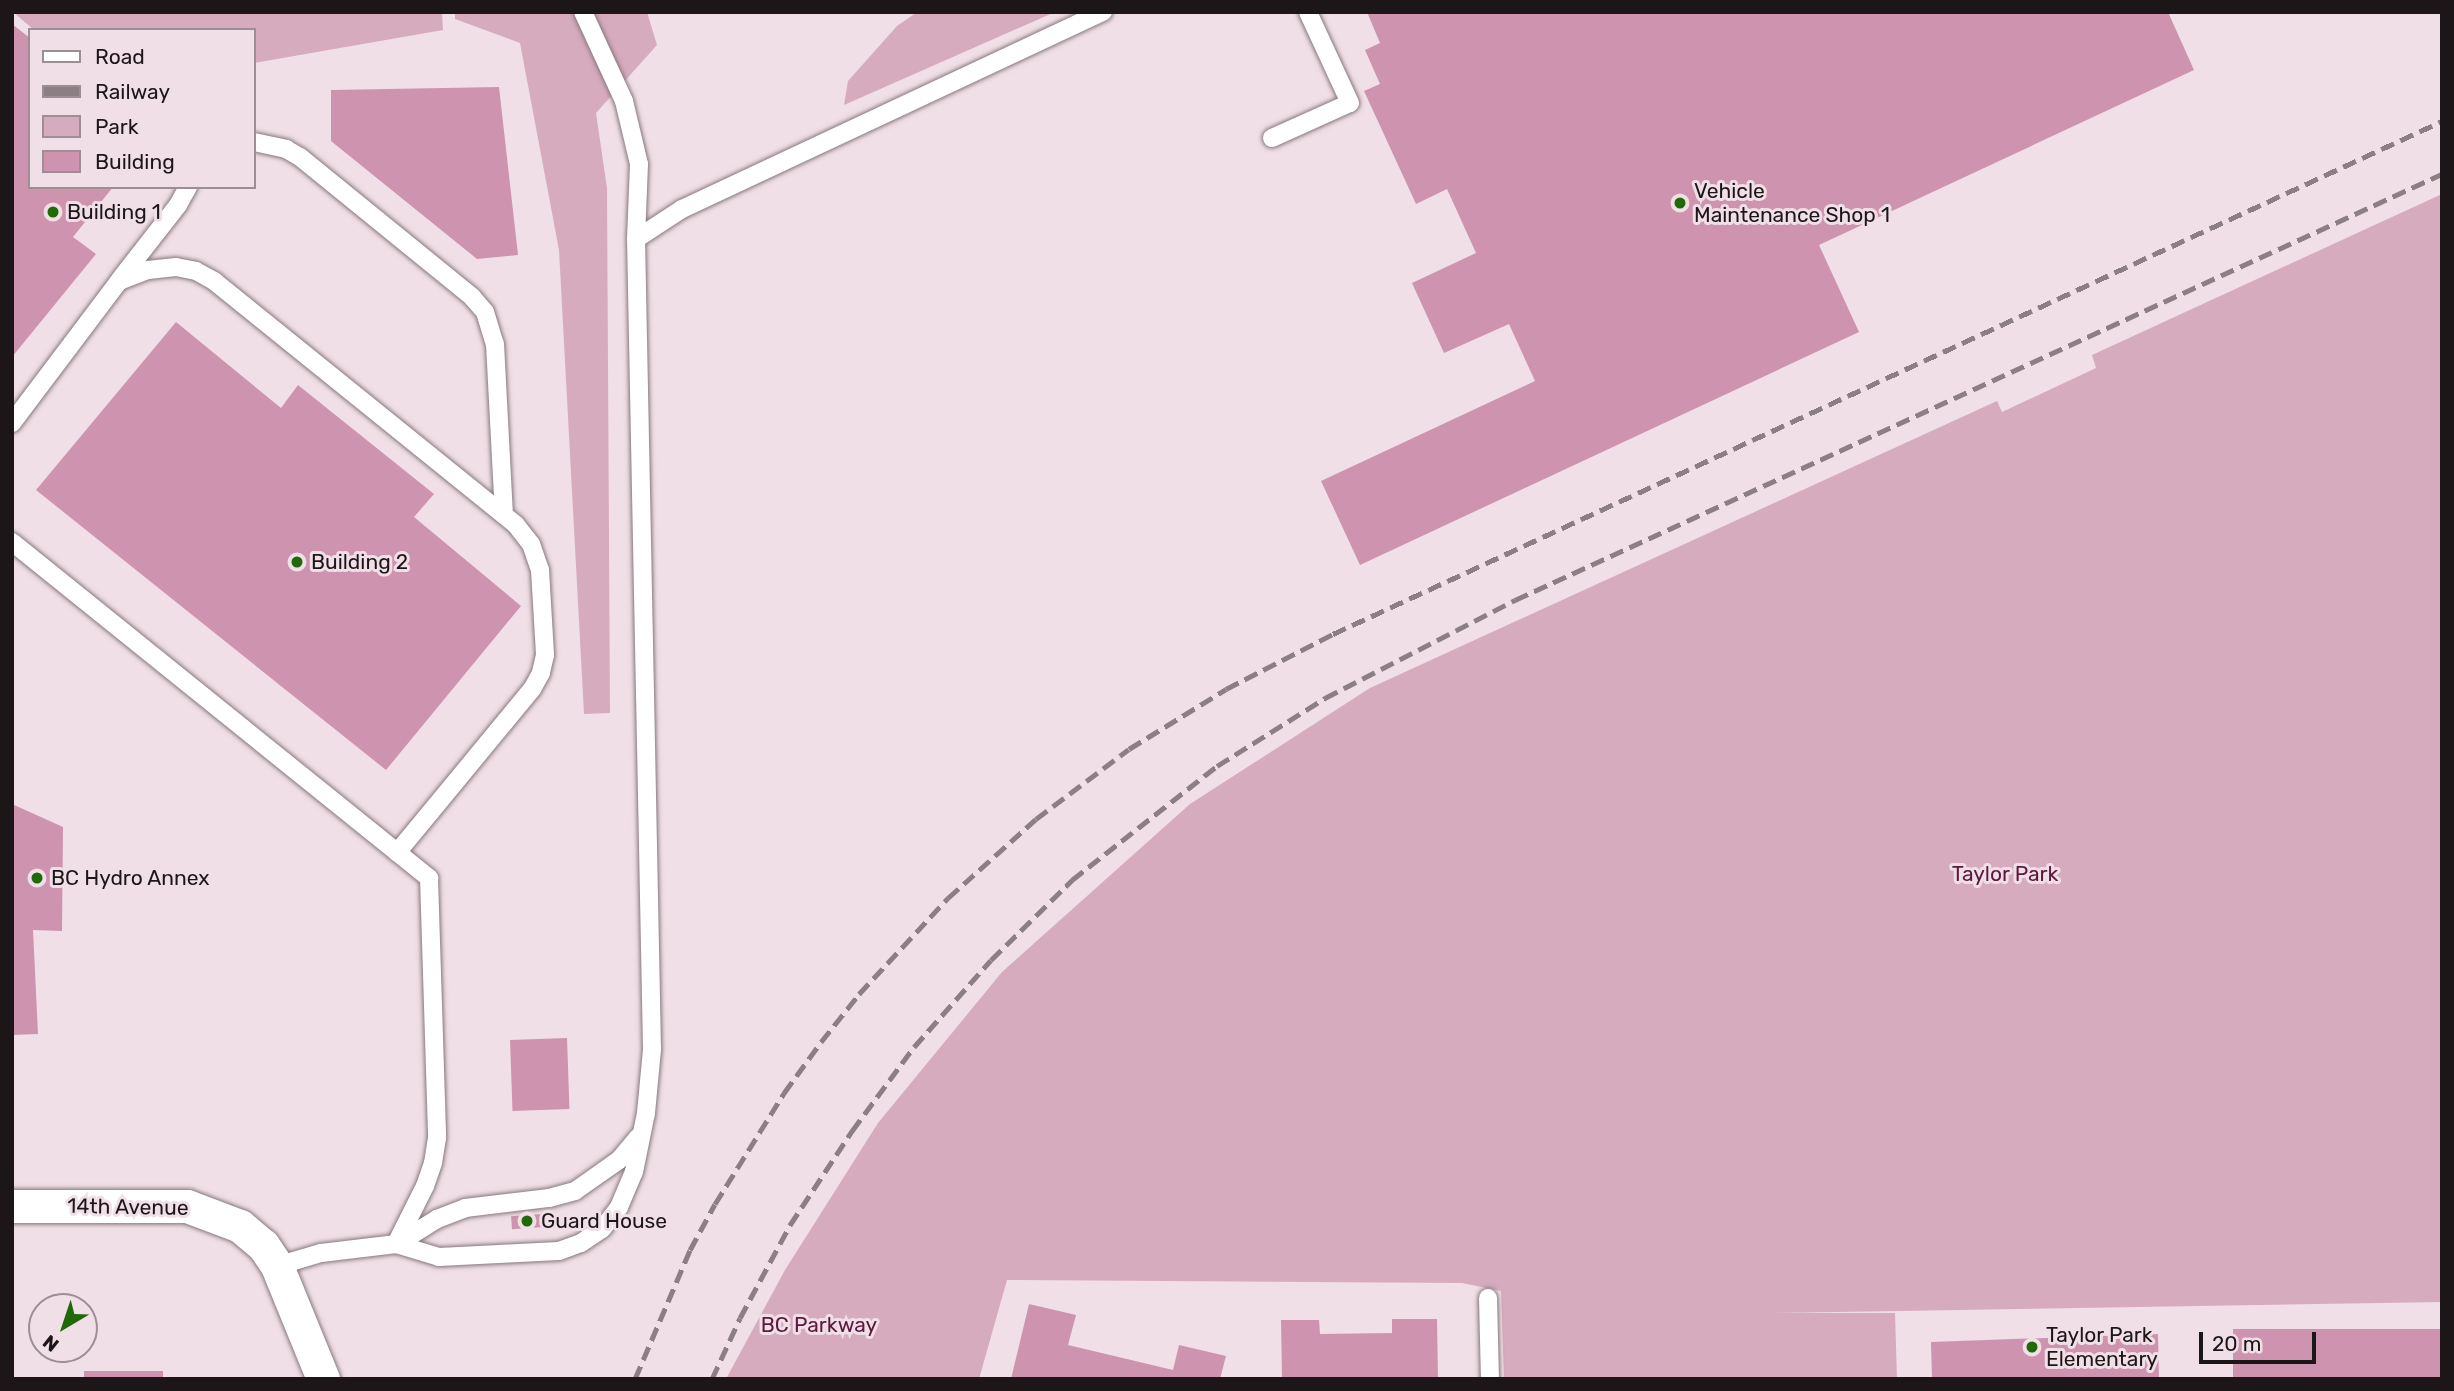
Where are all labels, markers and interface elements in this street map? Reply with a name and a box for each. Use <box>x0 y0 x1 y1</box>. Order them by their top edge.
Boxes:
legend <box>28 28 256 189</box>
text: Road <box>95 44 145 69</box>
text: Railway <box>95 79 170 104</box>
text: Park <box>95 114 139 139</box>
text: Building <box>95 149 175 174</box>
place label: Vehicle Maintenance Shop 1 <box>1694 178 1890 228</box>
marker: Vehicle Maintenance Shop 1 <box>1672 195 1688 211</box>
place label: Building 1 <box>67 199 161 225</box>
marker: Building 1 <box>45 204 61 220</box>
place label: Building 2 <box>311 549 408 575</box>
marker: Building 2 <box>289 554 305 570</box>
park label: Taylor Park <box>1951 861 2059 887</box>
place label: BC Hydro Annex <box>51 865 210 891</box>
marker: BC Hydro Annex <box>29 870 45 886</box>
street label: 14th Avenue <box>67 1193 189 1221</box>
place label: Guard House <box>541 1208 667 1234</box>
marker: Guard House <box>519 1213 535 1229</box>
north arrow <box>28 1293 98 1363</box>
park label: BC Parkway <box>761 1312 877 1338</box>
scale bar <box>2202 1318 2319 1362</box>
place label: Taylor Park Elementary <box>2046 1322 2158 1372</box>
text: N <box>38 1330 63 1356</box>
text: 20 m <box>2212 1331 2261 1356</box>
marker: Taylor Park Elementary <box>2024 1339 2040 1355</box>

